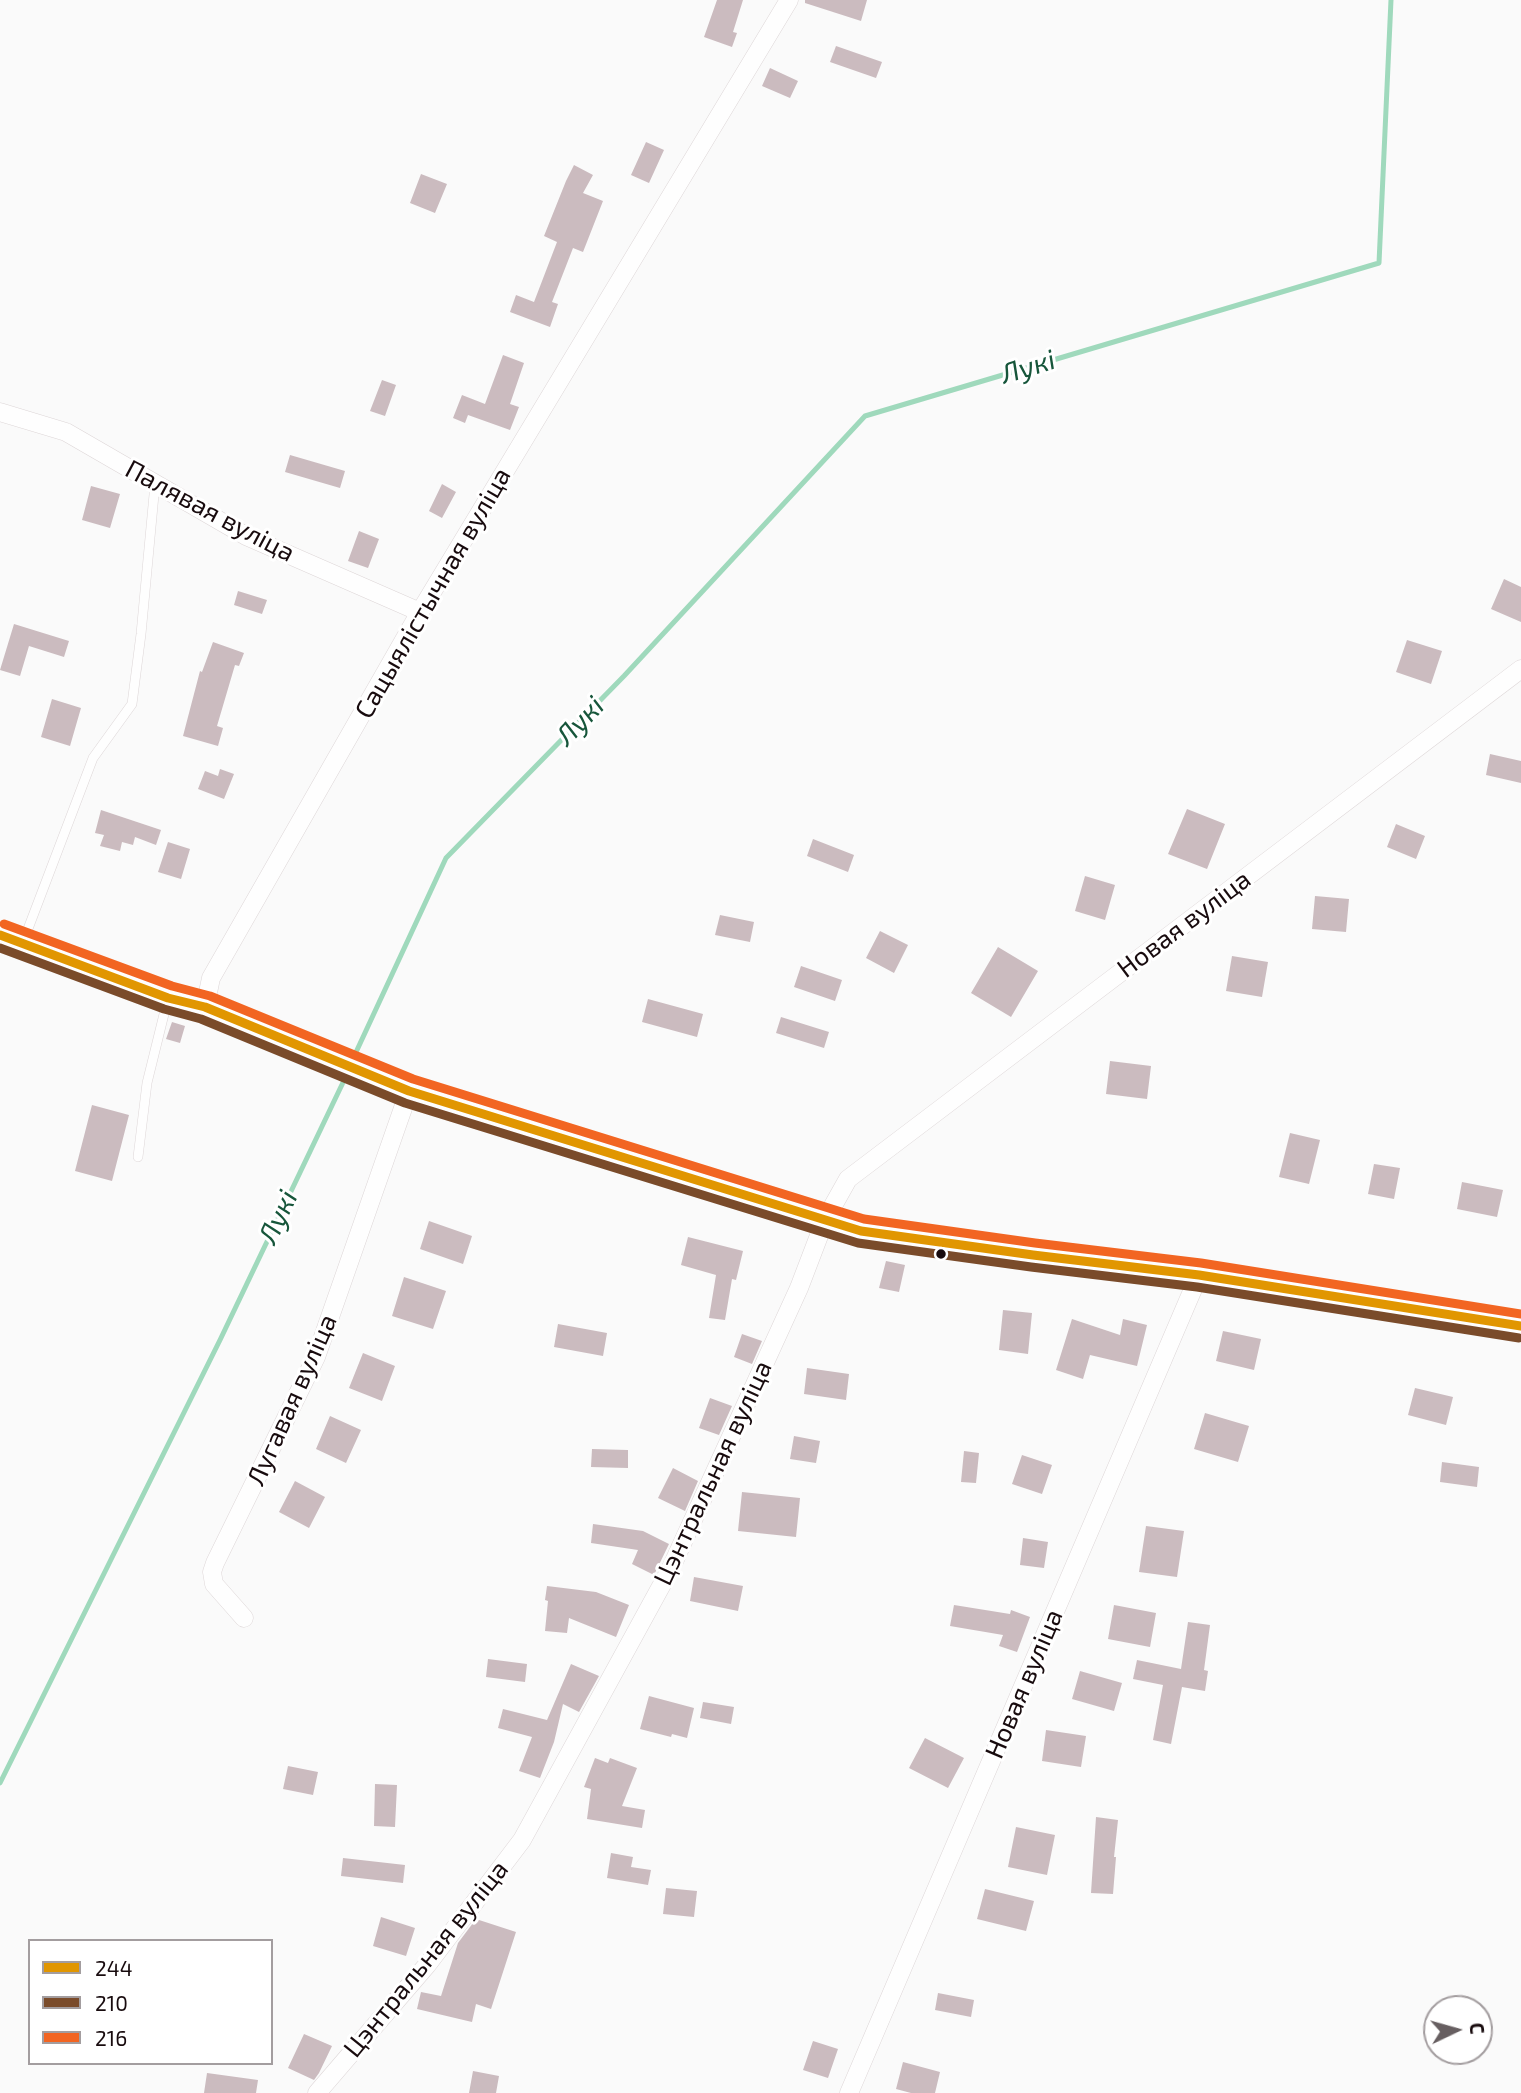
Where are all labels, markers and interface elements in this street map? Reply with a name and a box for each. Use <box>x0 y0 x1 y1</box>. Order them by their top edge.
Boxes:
water label: Лукі <box>997 343 1059 391</box>
street label: Палявая вуліца <box>120 453 300 569</box>
street label: Сацыялістычная вуліца <box>348 462 518 724</box>
water label: Лукі <box>549 689 611 753</box>
street label: Новая вуліца <box>1111 864 1257 984</box>
water label: Лукі <box>251 1185 305 1249</box>
unlabelled marker <box>934 1247 948 1261</box>
street label: Лугавая вуліца <box>240 1310 344 1490</box>
street label: Цэнтральная вуліца <box>647 1356 779 1590</box>
street label: Новая вуліца <box>979 1605 1069 1763</box>
street label: Цэнтральная вуліца <box>337 1854 515 2064</box>
legend <box>28 1939 273 2065</box>
text: 244 <box>95 1955 133 1980</box>
text: 210 <box>95 1990 128 2015</box>
north arrow <box>1423 1995 1493 2065</box>
text: С <box>1465 2022 1489 2035</box>
text: 216 <box>95 2025 127 2050</box>

